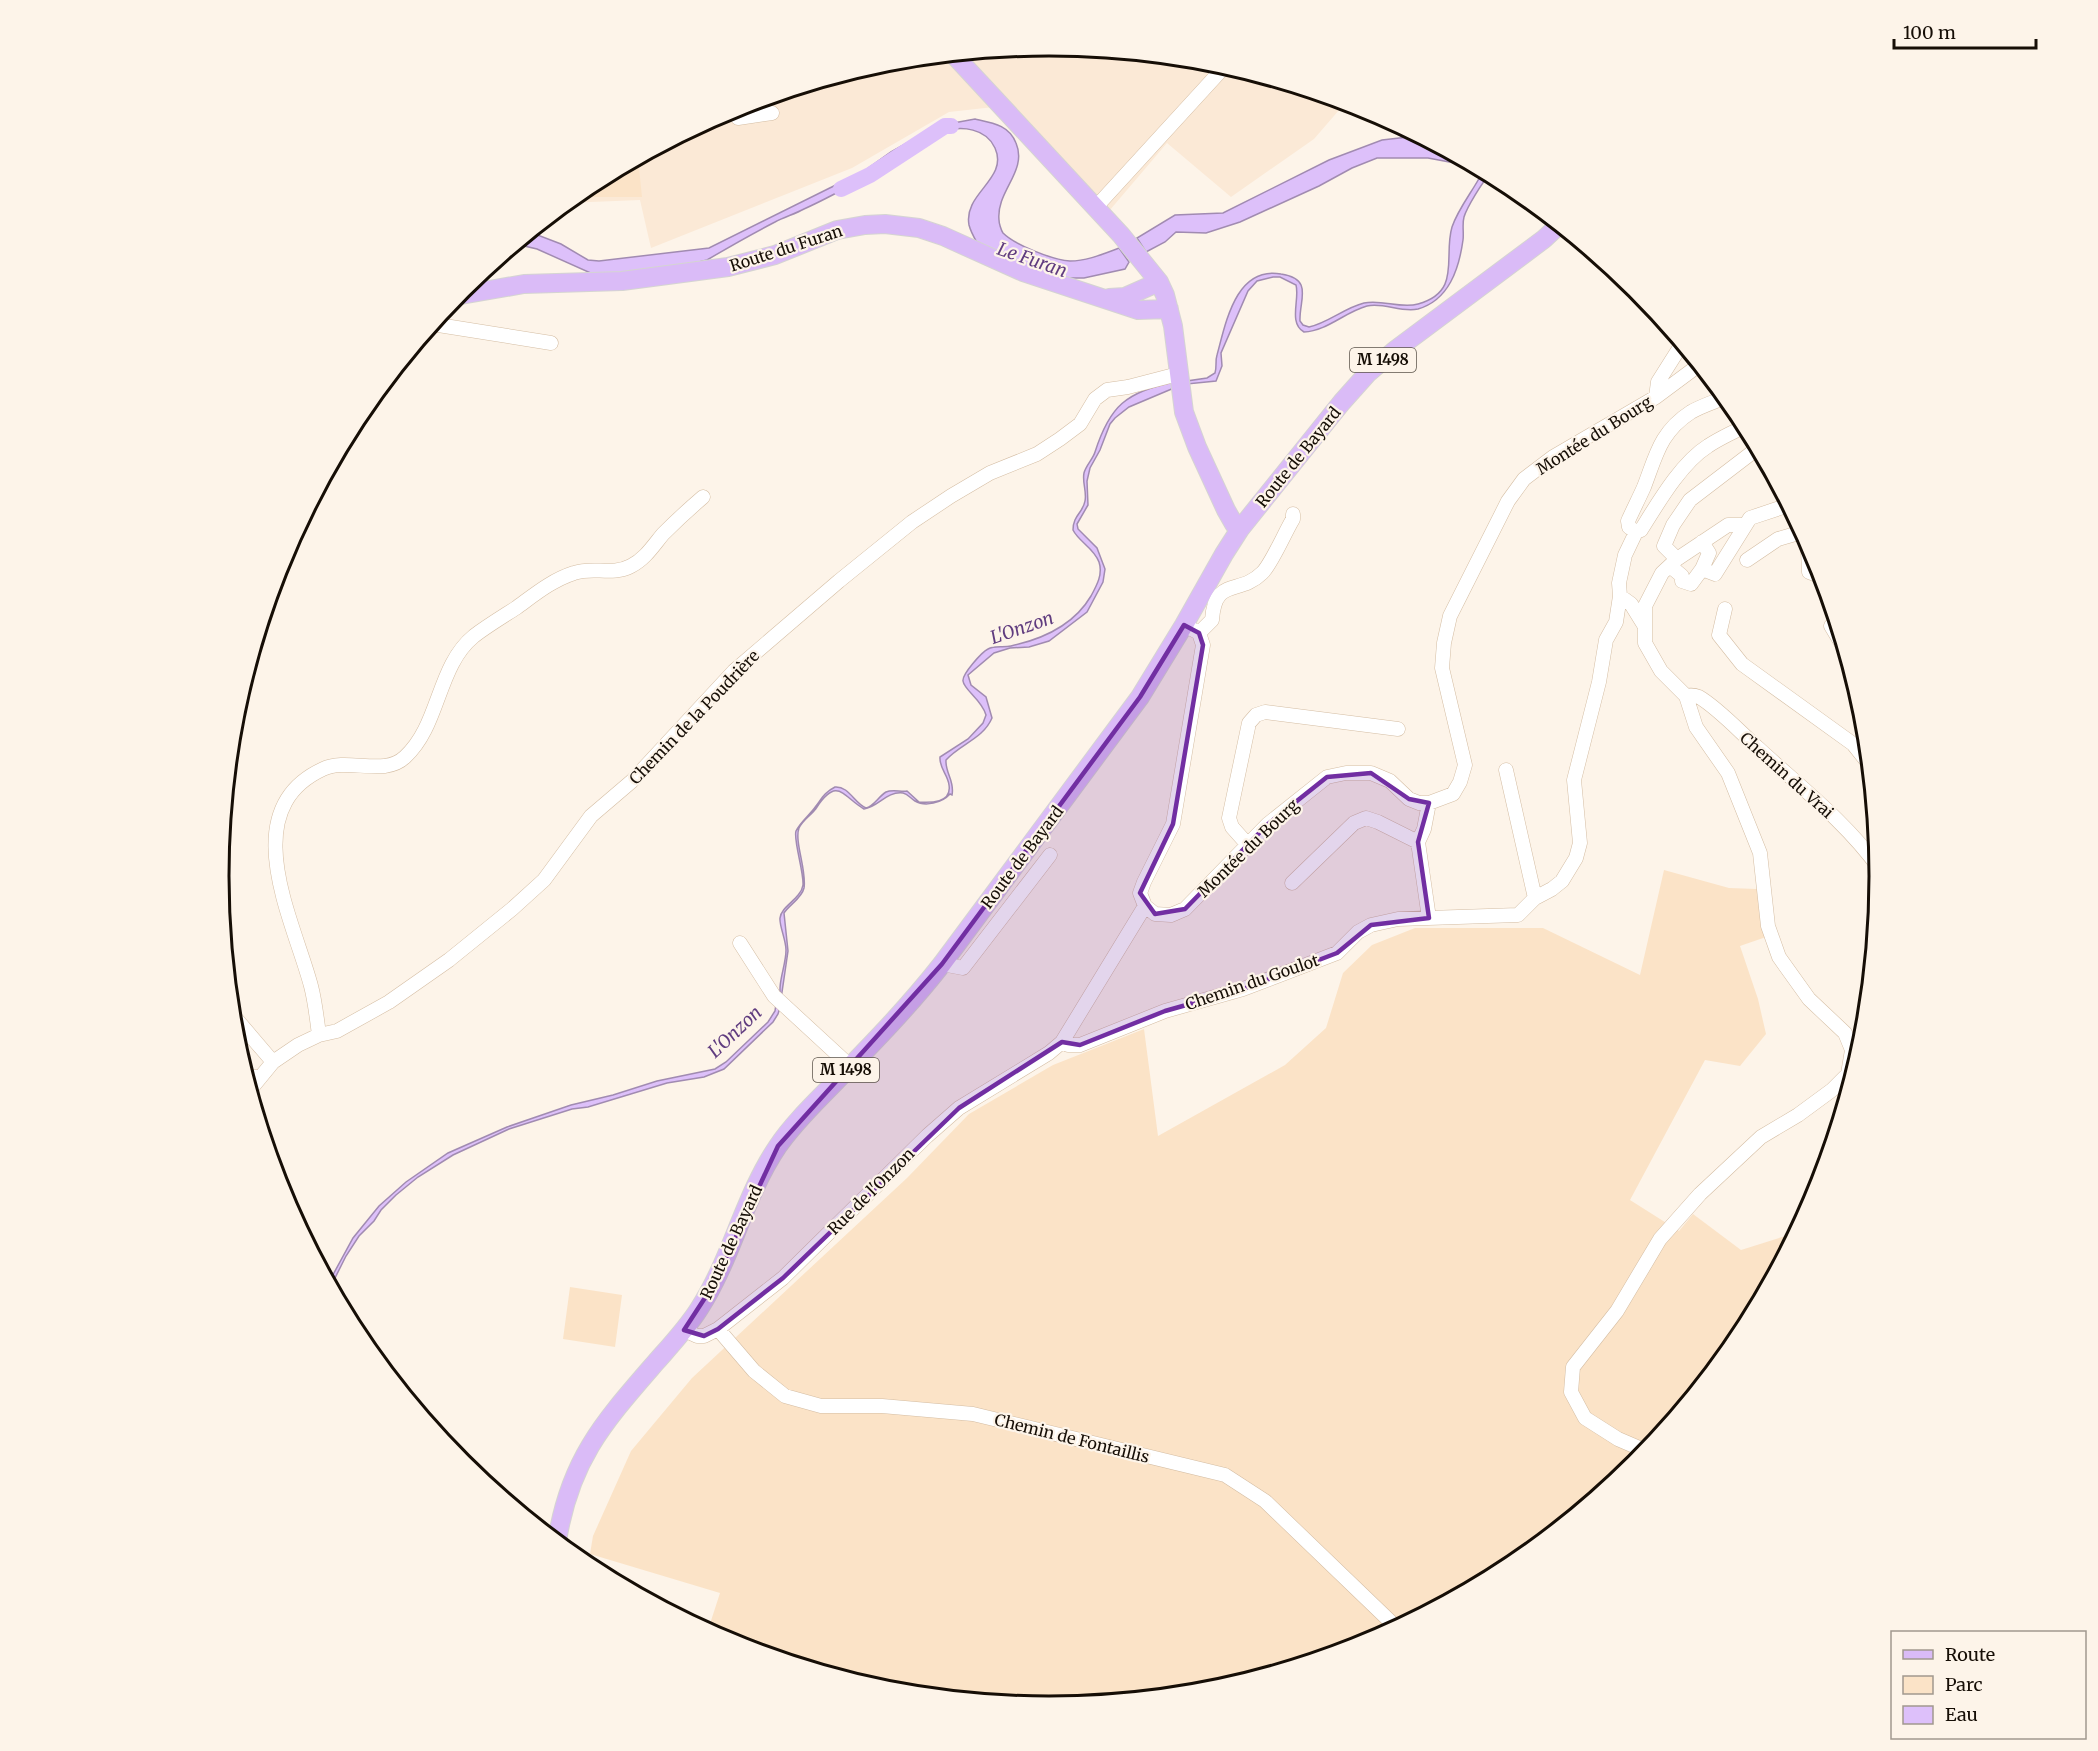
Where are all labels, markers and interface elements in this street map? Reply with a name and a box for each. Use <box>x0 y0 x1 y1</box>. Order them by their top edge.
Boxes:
scale bar <box>1894 12 2036 50</box>
text: 100 m <box>1903 21 1956 44</box>
street label: Route du Furan <box>727 220 845 276</box>
water label: Le Furan <box>994 237 1070 282</box>
road number: M 1498 <box>1350 348 1416 372</box>
street label: Montée du Bourg <box>1533 391 1656 479</box>
street label: Route de Bayard <box>1251 402 1345 511</box>
water label: L'Onzon <box>987 606 1057 649</box>
street label: Chemin de la Poudrière <box>625 646 763 788</box>
street label: Chemin du Vrai <box>1736 728 1838 822</box>
street label: Montée du Bourg <box>1193 795 1303 901</box>
street label: Route de Bayard <box>977 801 1067 912</box>
street label: Chemin du Goulot <box>1183 950 1322 1014</box>
water label: L'Onzon <box>703 1001 766 1062</box>
road number: M 1498 <box>813 1058 879 1082</box>
street label: Rue de l'Onzon <box>824 1143 919 1238</box>
street label: Route de Bayard <box>696 1181 766 1302</box>
street label: Chemin de Fontaillis <box>993 1409 1152 1467</box>
legend <box>1891 1631 2086 1739</box>
text: Route <box>1945 1643 1995 1666</box>
text: Parc <box>1945 1673 1983 1696</box>
text: Eau <box>1945 1703 1978 1726</box>

